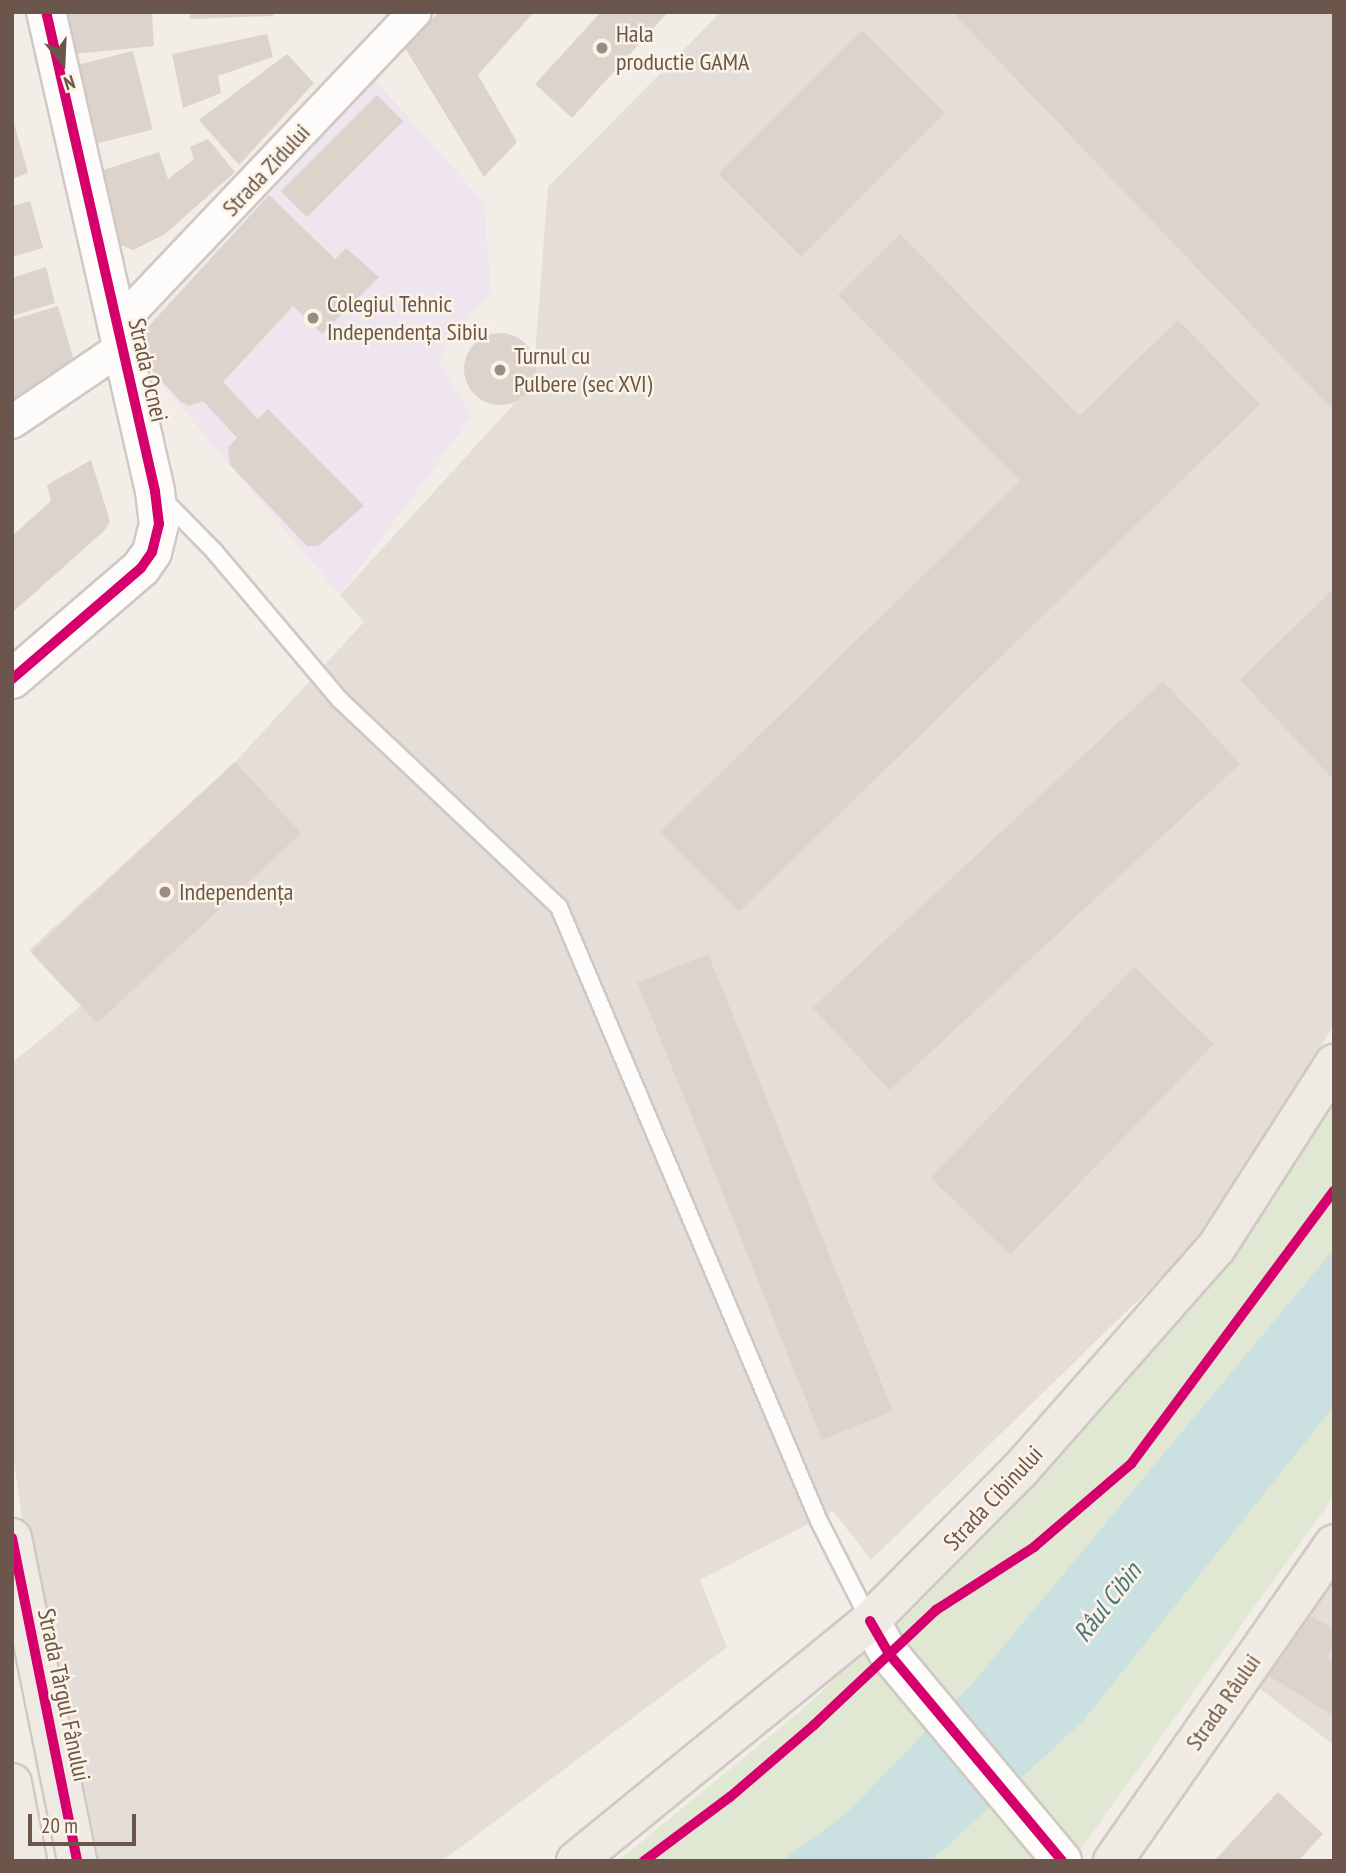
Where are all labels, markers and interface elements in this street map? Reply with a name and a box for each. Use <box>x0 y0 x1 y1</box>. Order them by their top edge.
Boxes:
place label: Hala productie GAMA <box>616 20 749 76</box>
north arrow <box>28 28 98 98</box>
marker: Hala productie GAMA <box>594 40 610 56</box>
text: N <box>61 70 78 96</box>
street label: Strada Zidului <box>216 118 316 222</box>
place label: Colegiul Tehnic Independența Sibiu <box>327 290 488 346</box>
marker: Colegiul Tehnic Independența Sibiu <box>305 310 321 326</box>
street label: Strada Ocnei <box>122 315 174 425</box>
place label: Turnul cu Pulbere (sec XVI) <box>514 342 653 398</box>
marker: Turnul cu Pulbere (sec XVI) <box>492 362 508 378</box>
place label: Independența <box>179 878 293 906</box>
marker: Independența <box>157 884 173 900</box>
street label: Strada Cibinului <box>937 1440 1049 1556</box>
water label: Râul Cibin <box>1067 1556 1147 1648</box>
street label: Strada Târgul Fânului <box>32 1606 96 1784</box>
street label: Strada Râului <box>1179 1648 1267 1756</box>
scale bar <box>32 1800 140 1844</box>
text: 20 m <box>41 1812 78 1839</box>

